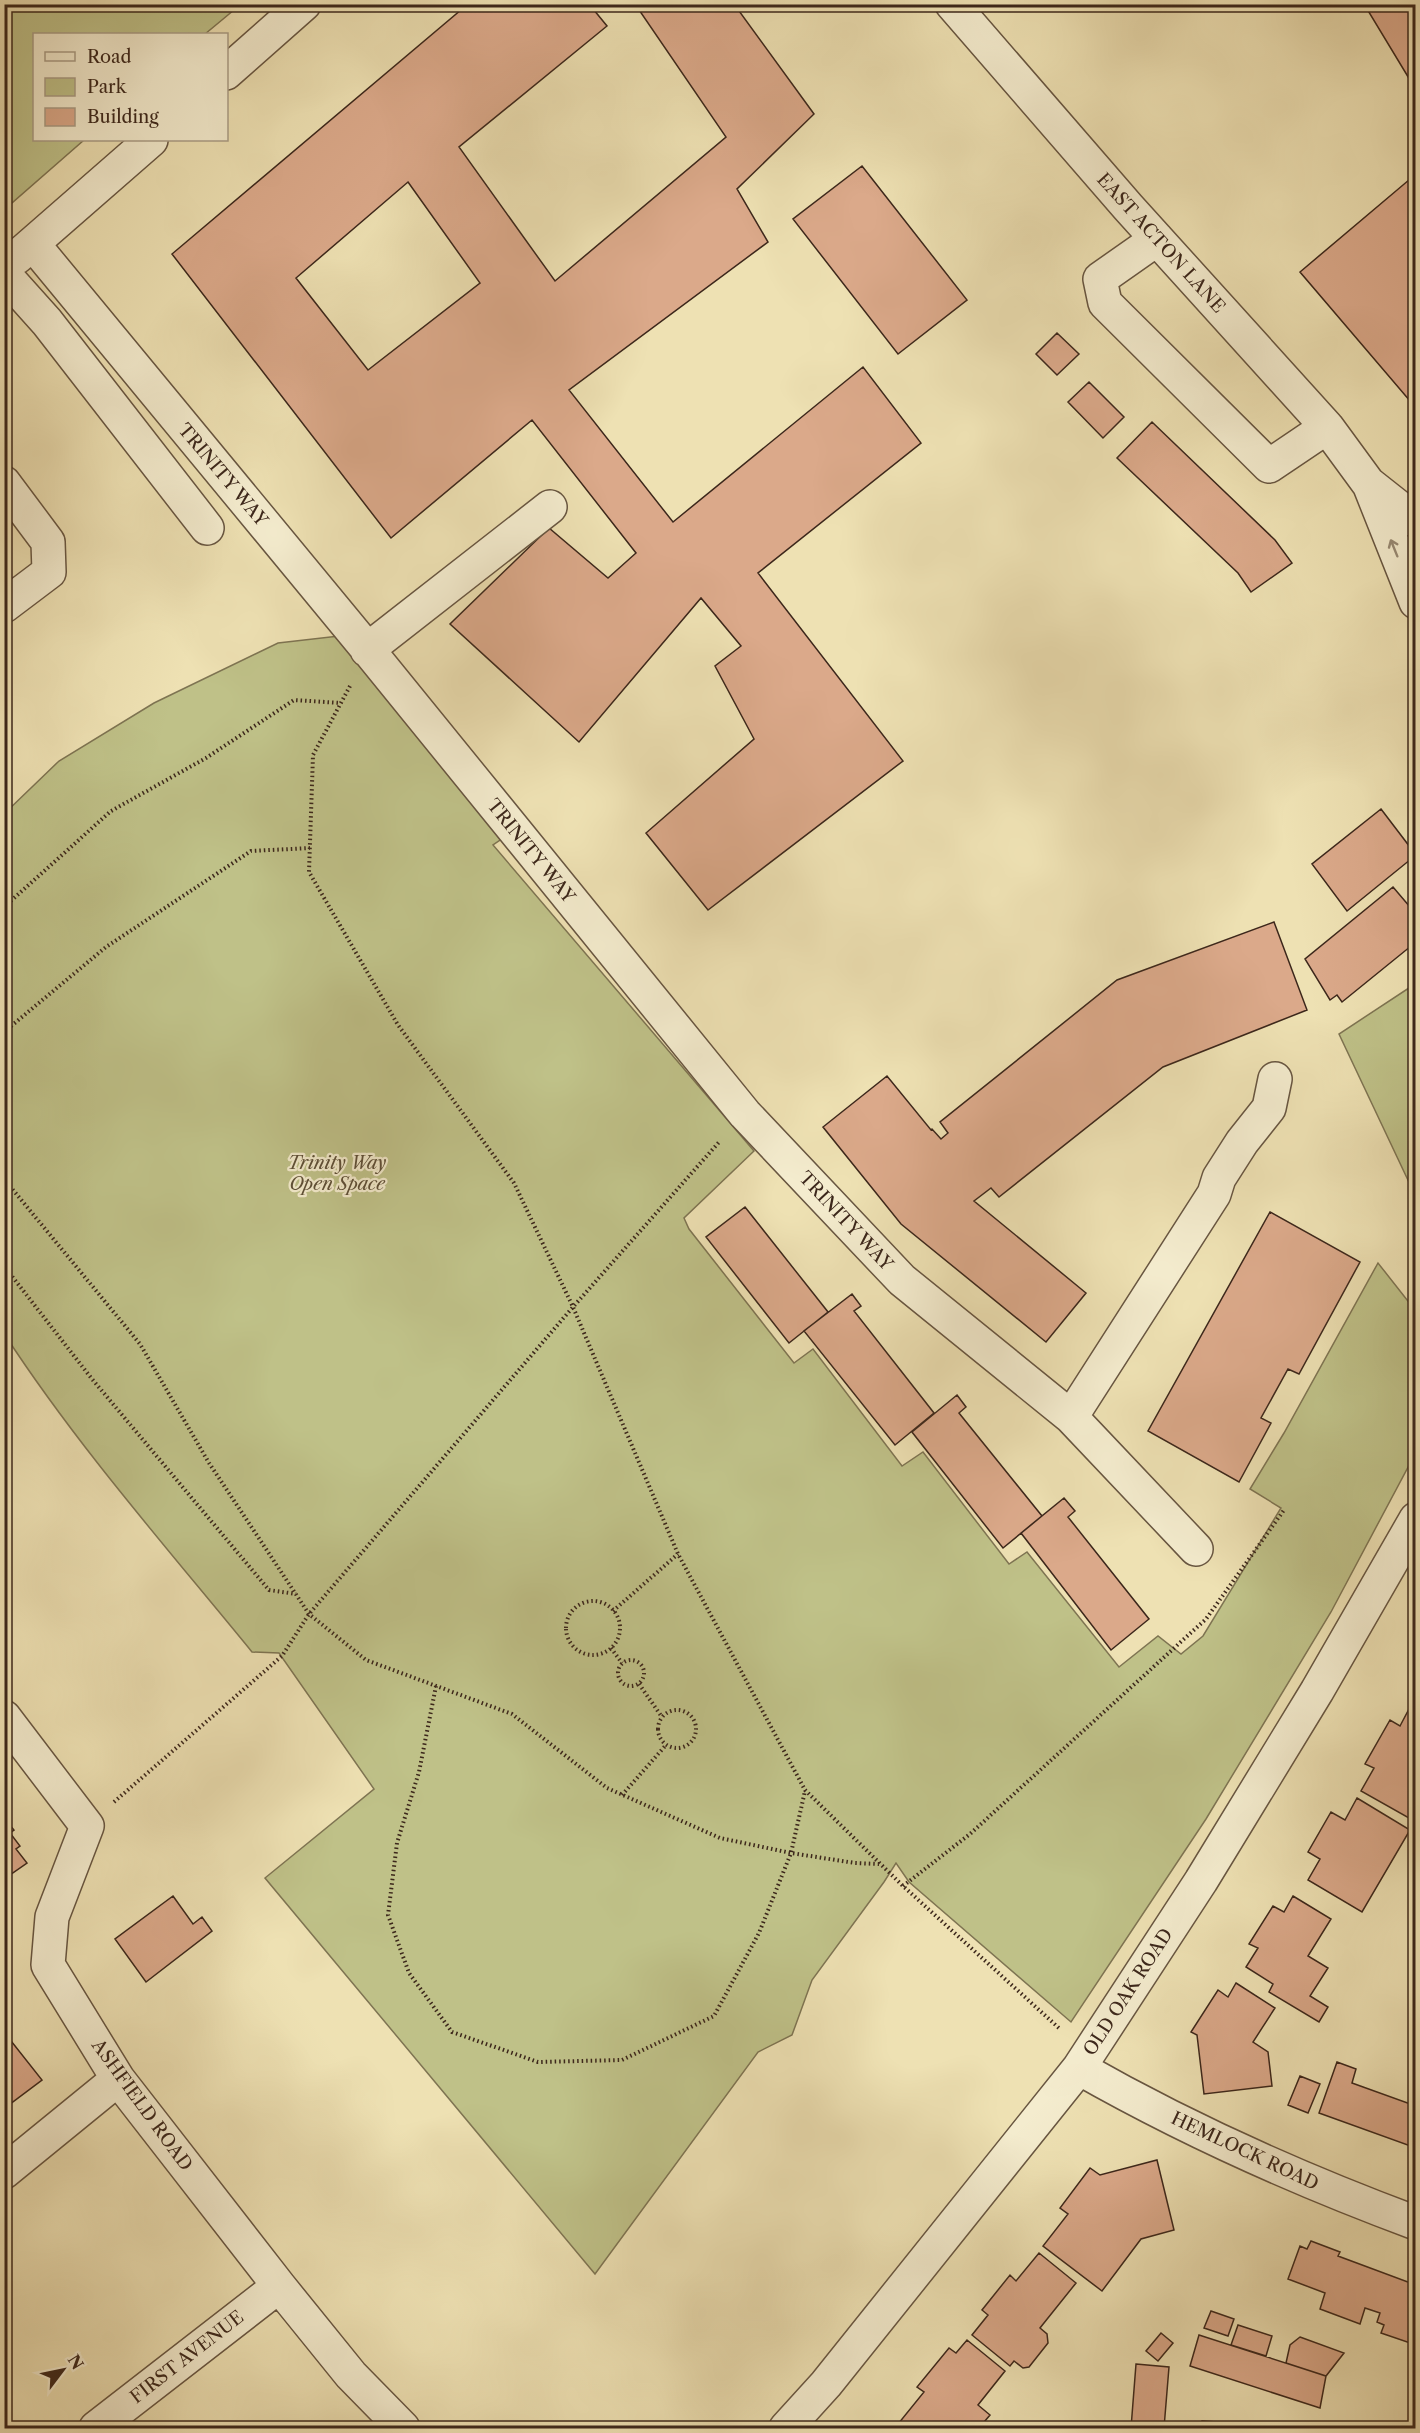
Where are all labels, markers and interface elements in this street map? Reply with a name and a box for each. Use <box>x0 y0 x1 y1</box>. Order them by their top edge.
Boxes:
legend <box>33 33 228 141</box>
text: Road <box>87 46 132 68</box>
text: Park <box>87 76 128 98</box>
text: Building <box>87 106 159 128</box>
street label: EAST ACTON LANE <box>1092 169 1230 317</box>
street label: TRINITY WAY <box>174 419 273 532</box>
one-way arrow <box>1388 539 1399 557</box>
street label: TRINITY WAY <box>482 794 581 909</box>
park label: Trinity Way Open Space <box>288 1152 386 1195</box>
street label: TRINITY WAY <box>794 1167 898 1276</box>
street label: OLD OAK ROAD <box>1079 1924 1177 2060</box>
street label: ASHFIELD ROAD <box>86 2034 197 2175</box>
street label: HEMLOCK ROAD <box>1168 2107 1322 2195</box>
street label: FIRST AVENUE <box>126 2306 248 2408</box>
north arrow <box>33 2340 93 2400</box>
text: N <box>64 2351 88 2373</box>

